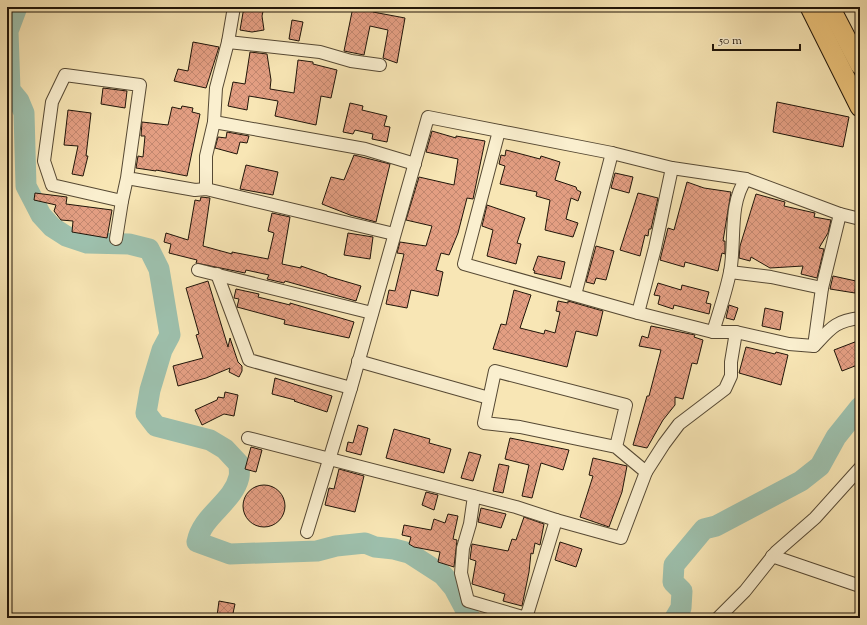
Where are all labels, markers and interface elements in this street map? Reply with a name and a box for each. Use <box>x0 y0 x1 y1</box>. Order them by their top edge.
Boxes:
scale bar <box>713 26 800 52</box>
text: 50 m <box>718 32 742 50</box>

